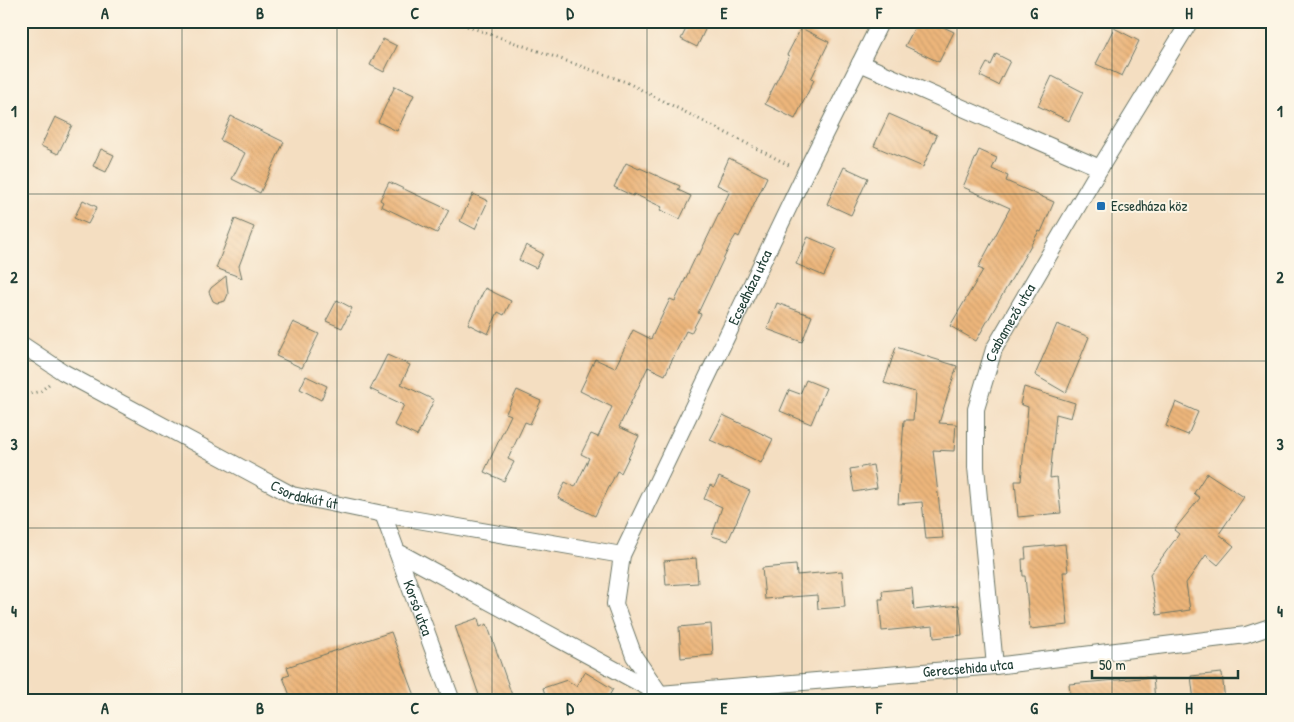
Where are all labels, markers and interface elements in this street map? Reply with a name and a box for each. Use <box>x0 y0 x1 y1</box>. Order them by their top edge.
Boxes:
text: A <box>101 2 109 24</box>
text: B <box>256 2 264 24</box>
text: C <box>411 2 420 24</box>
text: D <box>566 2 574 24</box>
text: E <box>720 2 728 24</box>
text: F <box>875 2 883 24</box>
text: G <box>1030 2 1038 24</box>
text: H <box>1185 2 1193 24</box>
text: 1 <box>11 100 17 122</box>
text: 1 <box>1277 100 1283 122</box>
place label: Ecsedháza köz <box>1111 195 1188 216</box>
marker: Ecsedháza köz <box>1095 200 1107 212</box>
street label: Ecsedháza utca <box>723 246 777 328</box>
text: 2 <box>10 266 18 288</box>
text: 2 <box>1276 266 1284 288</box>
street label: Csabamező utca <box>980 280 1040 364</box>
text: 3 <box>10 433 18 455</box>
text: 3 <box>1276 433 1284 455</box>
street label: Csordakút út <box>267 474 340 514</box>
street label: Korsó utca <box>398 577 438 639</box>
text: 4 <box>11 600 17 622</box>
text: 4 <box>1277 600 1283 622</box>
scale bar <box>1092 647 1238 679</box>
street label: Gerecsehida utca <box>922 653 1014 682</box>
text: 50 m <box>1099 654 1126 675</box>
text: A <box>101 697 109 719</box>
text: B <box>256 697 264 719</box>
text: C <box>411 697 420 719</box>
text: D <box>566 697 574 719</box>
text: E <box>720 697 728 719</box>
text: F <box>875 697 883 719</box>
text: G <box>1030 697 1038 719</box>
text: H <box>1185 697 1193 719</box>

